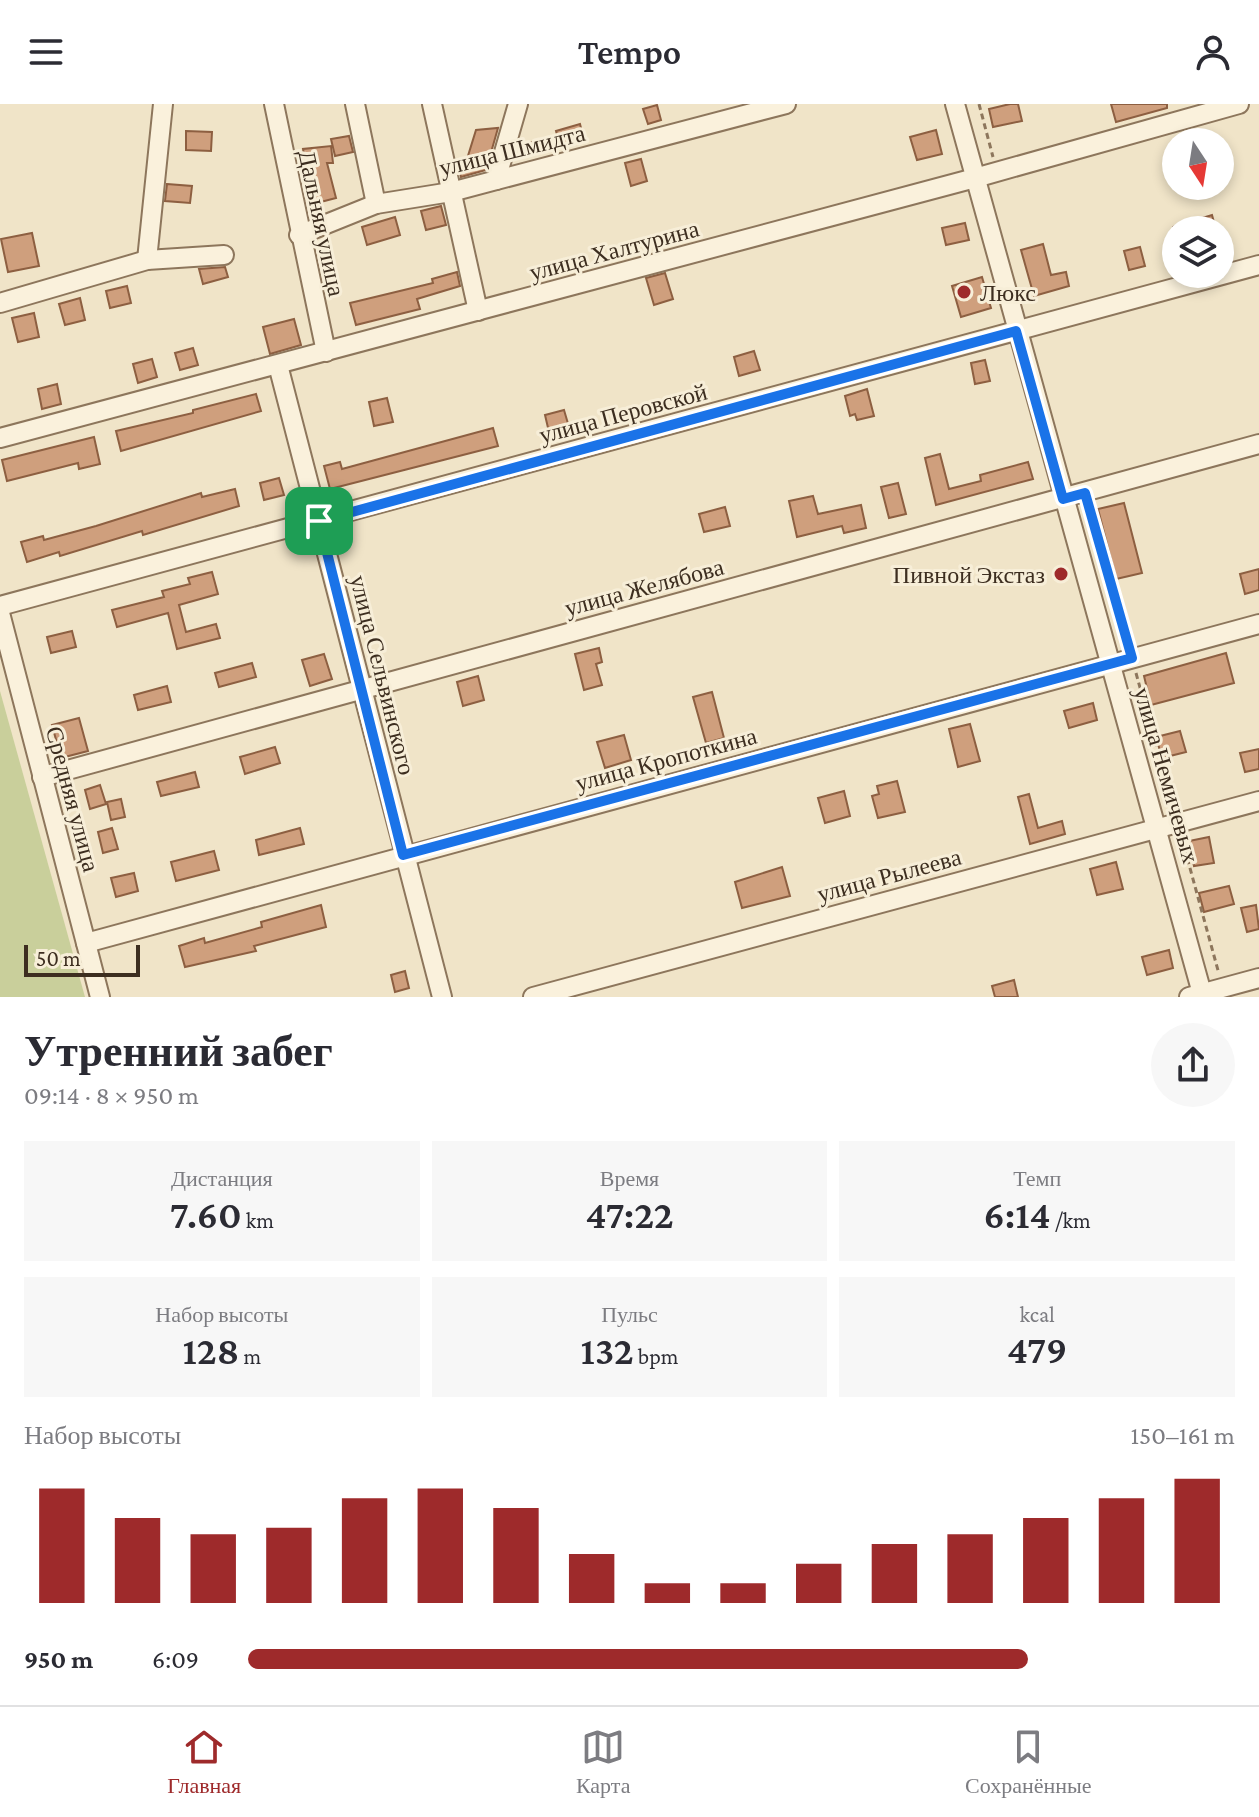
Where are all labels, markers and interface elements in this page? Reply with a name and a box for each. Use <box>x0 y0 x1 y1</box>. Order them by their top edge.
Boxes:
icon: menu <box>24 30 68 74</box>
icon: person <box>1191 30 1235 74</box>
text: Tempo <box>578 32 681 72</box>
street label: улица Шмидта <box>436 119 588 181</box>
north arrow <box>1162 128 1234 200</box>
map controls <box>1162 128 1234 288</box>
street label: Дальняя улица <box>293 147 351 299</box>
street label: улица Халтурина <box>526 214 702 286</box>
button: layers <box>1162 216 1234 288</box>
place label: Люкс <box>980 279 1036 306</box>
marker: Люкс <box>955 283 973 301</box>
street label: улица Перовской <box>536 378 710 448</box>
pin <box>285 487 353 555</box>
icon: arrive <box>297 499 341 543</box>
street label: улица Желябова <box>561 553 727 621</box>
place label: Пивной Экстаз <box>893 561 1045 588</box>
marker: Пивной Экстаз <box>1052 565 1070 583</box>
street label: улица Сельвинского <box>345 572 421 778</box>
street label: улица Немичевых <box>1129 684 1205 866</box>
street label: улица Кропоткина <box>572 722 760 796</box>
street label: Средняя улица <box>41 723 105 875</box>
street label: улица Рылеева <box>814 843 964 907</box>
scale bar <box>24 941 140 977</box>
text: 50 m <box>36 946 81 971</box>
button: share <box>1151 1023 1235 1107</box>
text: Утренний забег <box>24 1027 333 1075</box>
text: 09:14 · 8 × 950 m <box>24 1081 199 1110</box>
text: Дистанция <box>171 1166 273 1191</box>
text: Время <box>600 1166 659 1191</box>
text: Темп <box>1013 1166 1061 1191</box>
text: 7.60 <box>170 1192 242 1237</box>
text: 47:22 <box>585 1192 674 1237</box>
text: 6:14 <box>984 1192 1051 1237</box>
text: km <box>242 1208 274 1233</box>
text: /km <box>1051 1208 1091 1233</box>
text: Набор высоты <box>155 1302 288 1327</box>
text: Пульс <box>601 1302 658 1327</box>
text: kcal <box>1019 1302 1055 1327</box>
text: 479 <box>1007 1327 1067 1372</box>
text: 128 <box>183 1328 239 1373</box>
text: 132 <box>581 1328 634 1373</box>
text: m <box>239 1344 261 1369</box>
text: bpm <box>634 1344 678 1369</box>
text: Набор высоты <box>24 1421 181 1450</box>
text: 150–161 m <box>1130 1421 1235 1450</box>
text: 950 m <box>24 1645 93 1674</box>
text: 6:09 <box>152 1645 199 1674</box>
tab: Главная <box>167 1725 241 1799</box>
tab: Карта <box>576 1725 630 1799</box>
tab: Сохранённые <box>965 1725 1092 1799</box>

